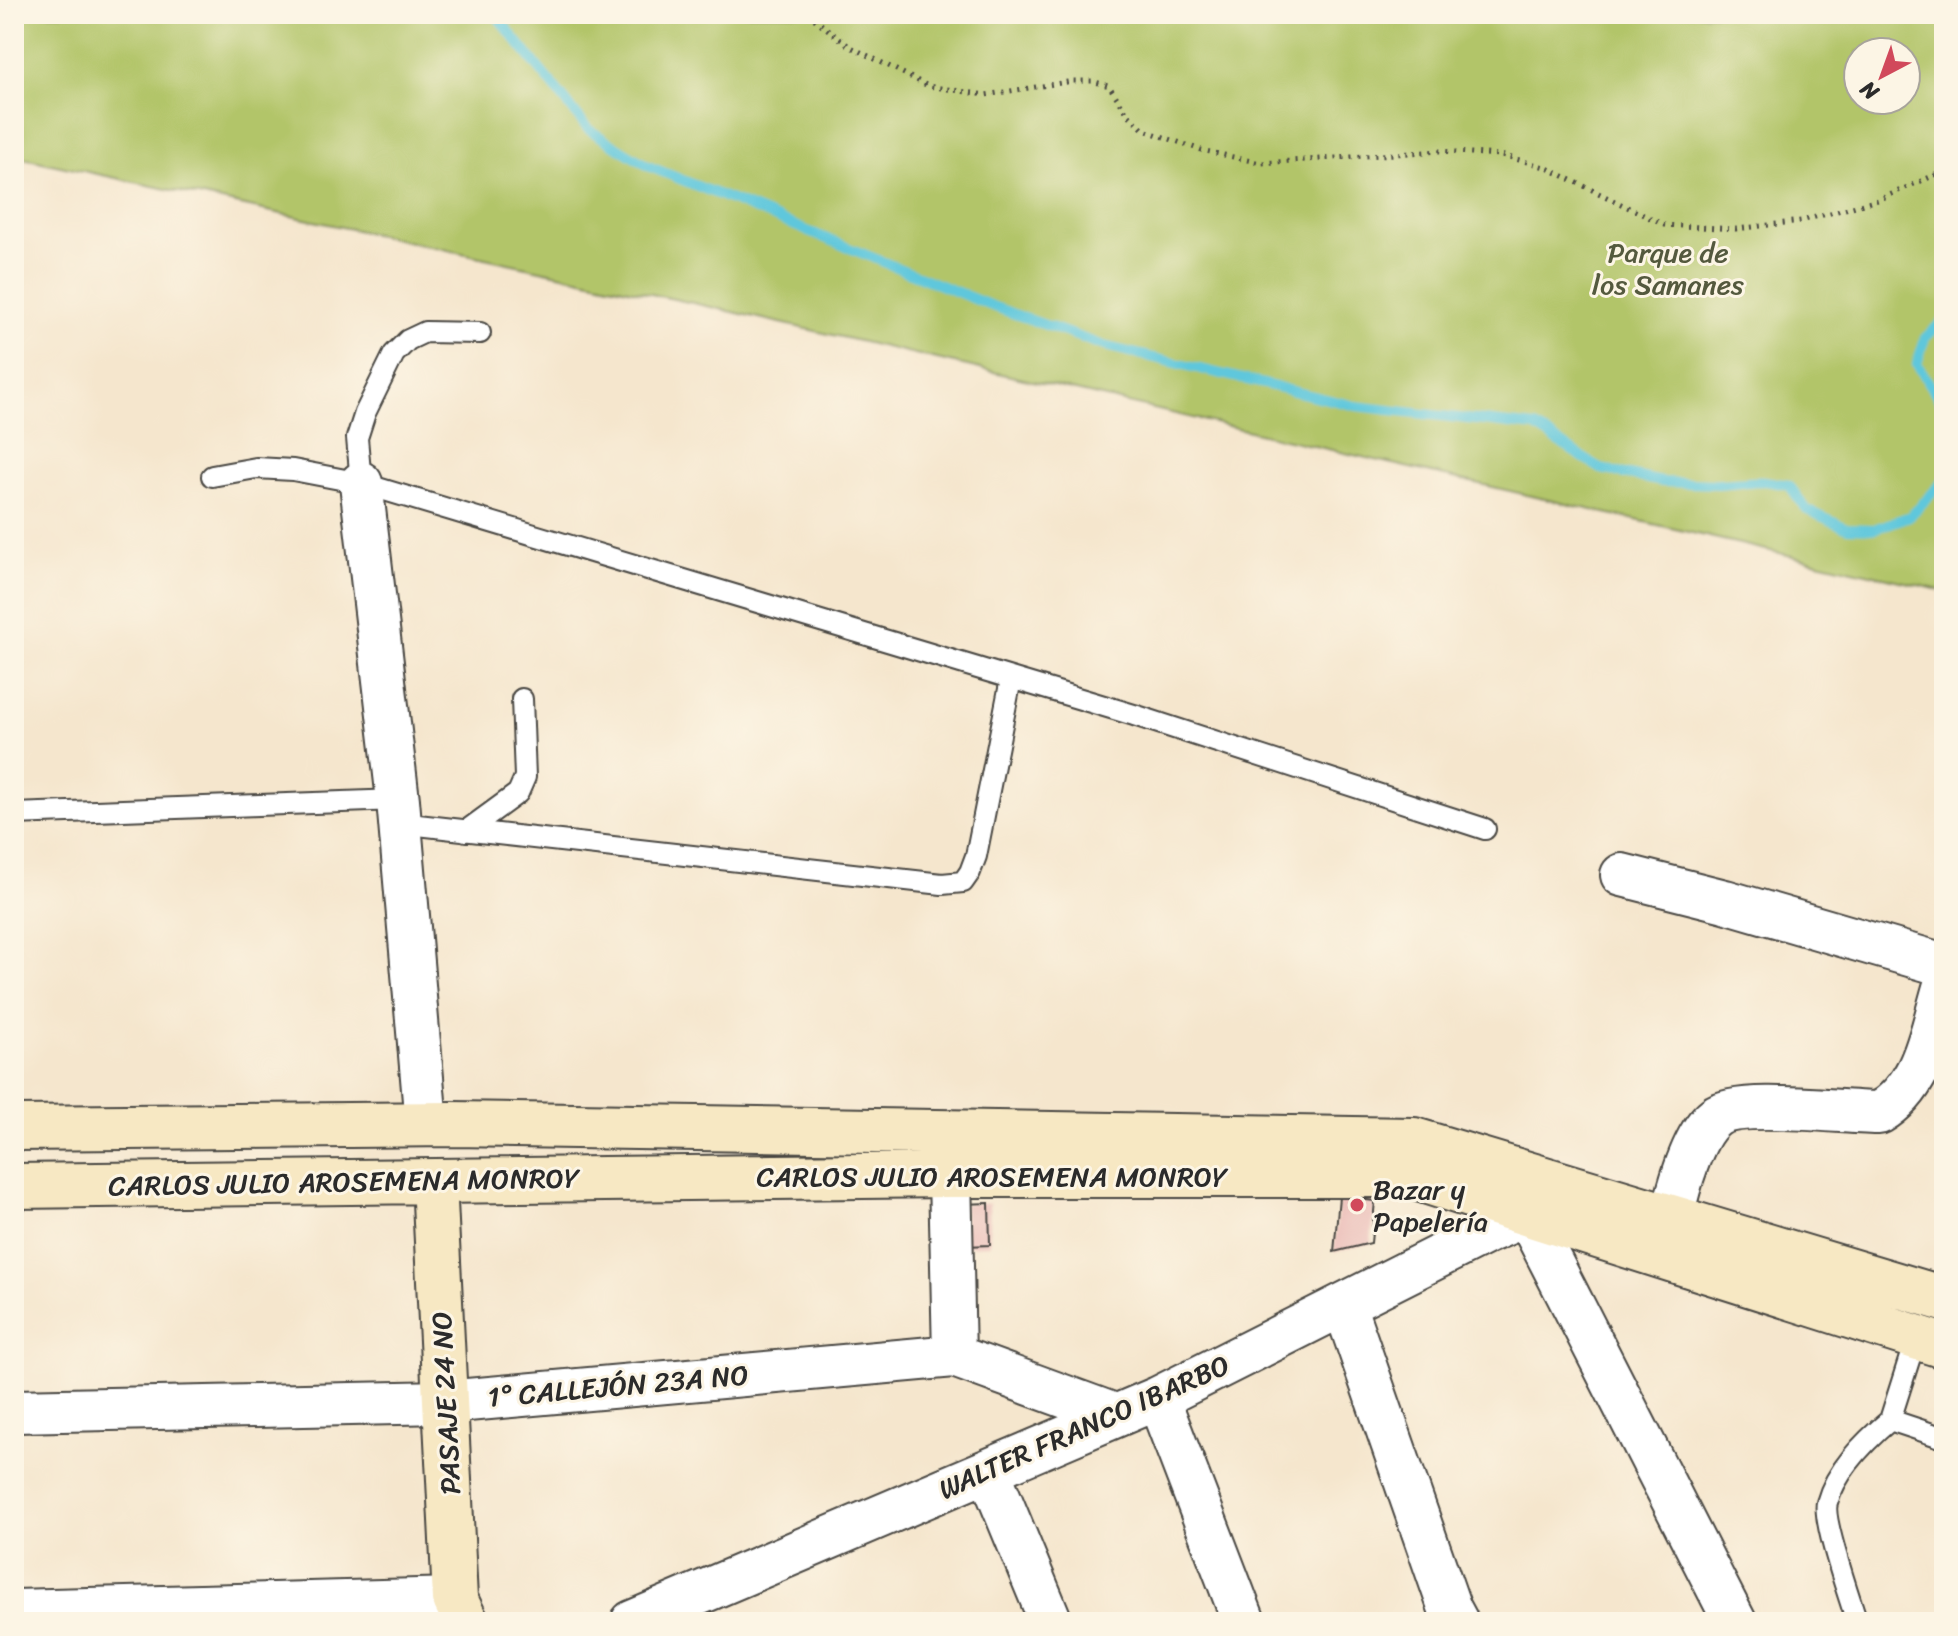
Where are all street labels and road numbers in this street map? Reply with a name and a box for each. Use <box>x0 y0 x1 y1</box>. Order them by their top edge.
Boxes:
street label: CARLOS JULIO AROSEMENA MONROY <box>756 1152 1229 1201</box>
street label: CARLOS JULIO AROSEMENA MONROY <box>108 1153 581 1211</box>
street label: PASAJE 24 NO <box>417 1310 475 1496</box>
street label: WALTER FRANCO IBARBO <box>930 1341 1238 1513</box>
street label: 1° CALLEJÓN 23A NO <box>485 1350 751 1422</box>

